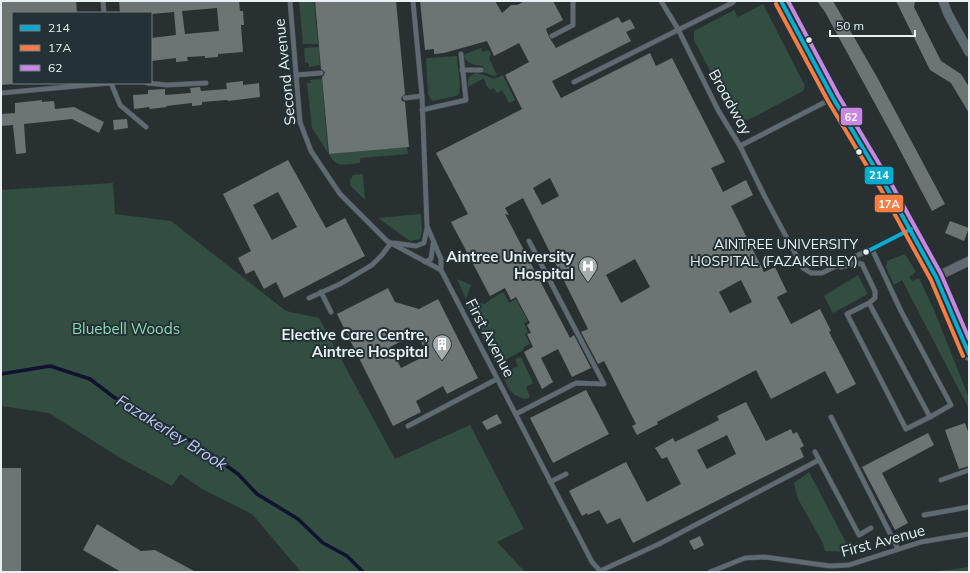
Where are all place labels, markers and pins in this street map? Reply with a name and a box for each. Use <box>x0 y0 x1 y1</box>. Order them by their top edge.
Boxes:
unlabelled marker <box>804 35 814 45</box>
unlabelled marker <box>854 147 864 157</box>
place label: AINTREE UNIVERSITY HOSPITAL (FAZAKERLEY) <box>690 235 858 270</box>
place label: Aintree University Hospital <box>446 247 575 283</box>
marker: AINTREE UNIVERSITY HOSPITAL (FAZAKERLEY) <box>861 247 871 257</box>
hospital icon: Aintree University Hospital <box>577 255 599 283</box>
place label: Elective Care Centre, Aintree Hospital <box>282 325 428 361</box>
building icon: Elective Care Centre, Aintree Hospital <box>431 333 453 361</box>

